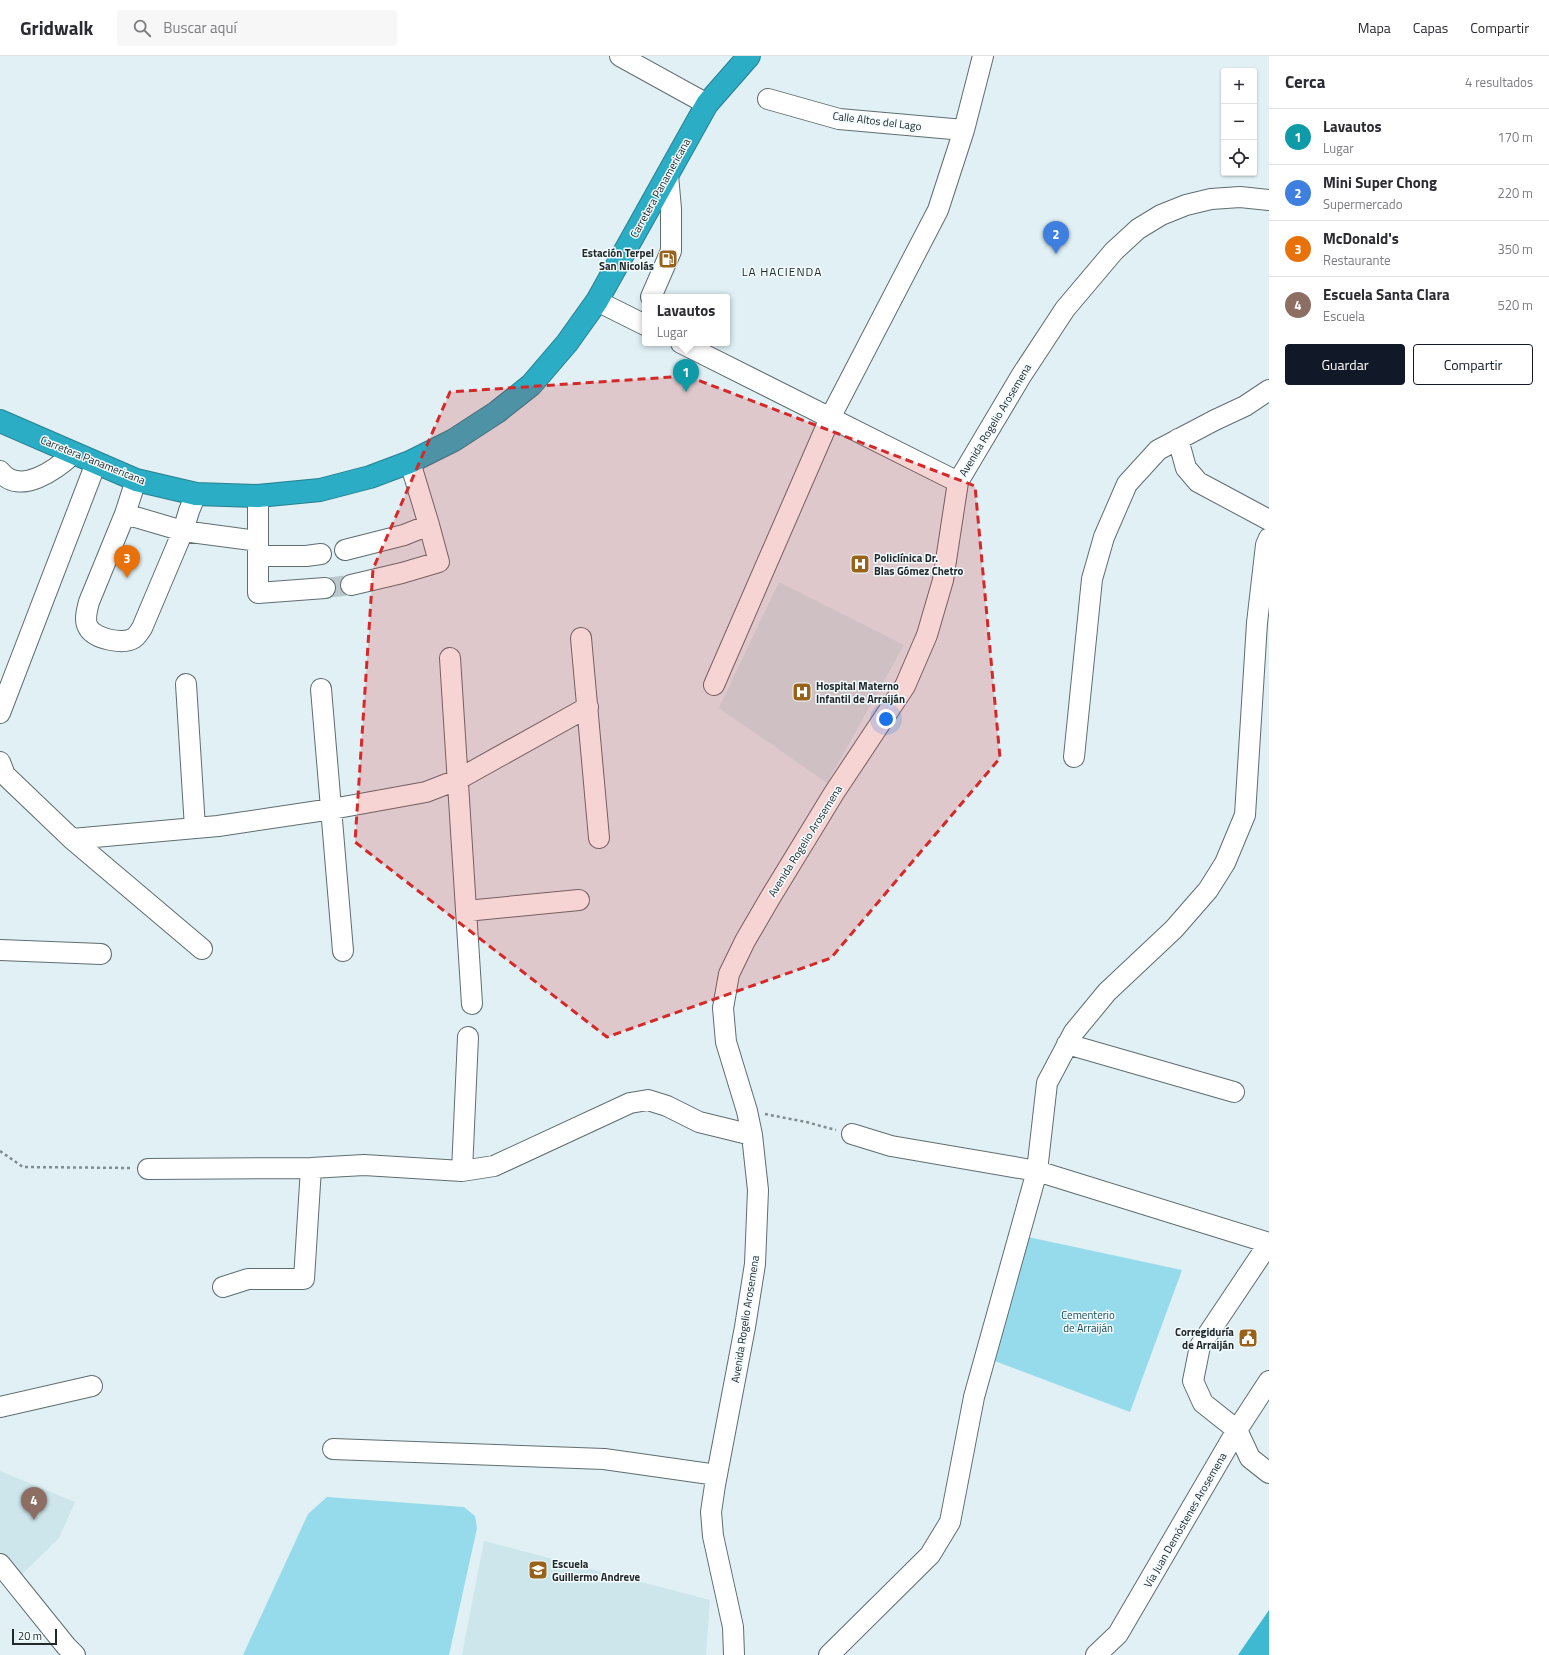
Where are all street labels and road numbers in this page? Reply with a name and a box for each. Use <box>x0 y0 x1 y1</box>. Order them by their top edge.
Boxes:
street label: Calle Altos del Lago <box>832 108 923 134</box>
street label: Carretera Panamericana <box>626 135 694 241</box>
street label: Avenida Rogelio Arosemena <box>955 360 1035 479</box>
street label: Carretera Panamericana <box>38 432 148 489</box>
street label: Avenida Rogelio Arosemena <box>764 782 846 900</box>
street label: Avenida Rogelio Arosemena <box>727 1254 763 1384</box>
street label: Vía Juan Demóstenes Arosemena <box>1140 1449 1231 1591</box>

